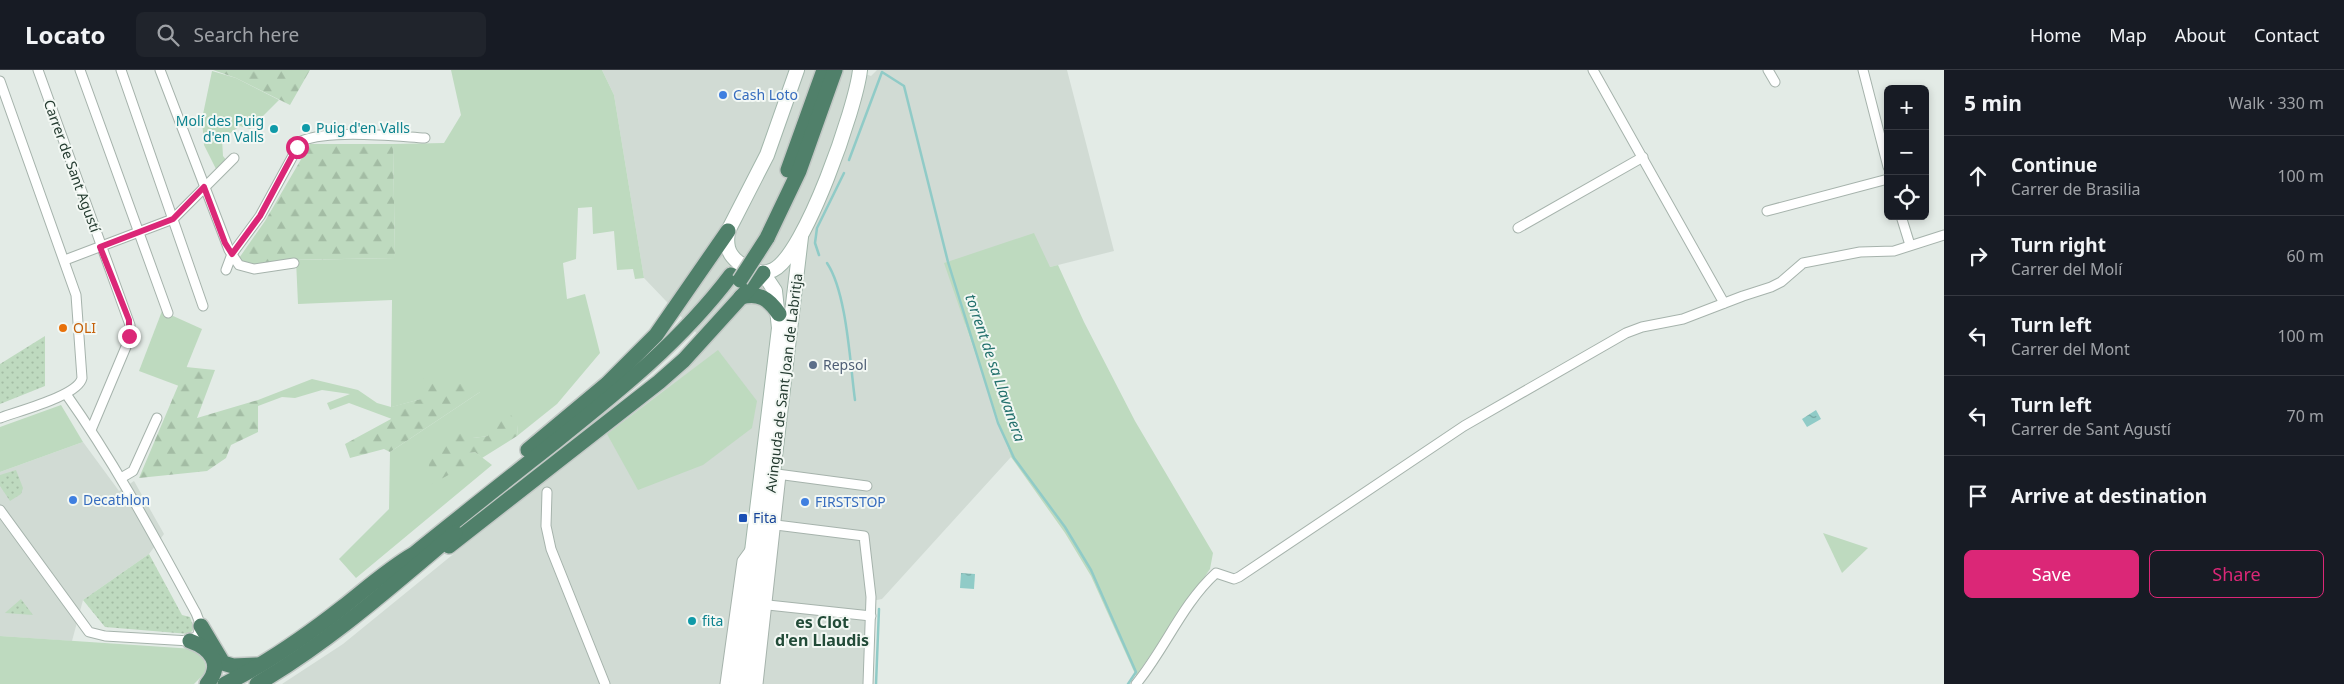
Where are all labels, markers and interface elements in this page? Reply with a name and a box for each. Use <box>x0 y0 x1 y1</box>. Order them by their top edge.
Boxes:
search box <box>136 12 486 57</box>
text: Locato <box>25 18 106 51</box>
icon: search <box>154 21 182 49</box>
text: Search here <box>194 22 299 48</box>
text: Home <box>2030 23 2081 47</box>
text: Map <box>2109 23 2147 47</box>
text: About <box>2175 23 2226 47</box>
text: Contact <box>2254 23 2319 47</box>
place label: Cash Loto <box>733 85 798 104</box>
map controls <box>1884 85 1929 220</box>
button: + <box>1884 85 1929 130</box>
marker: Cash Loto <box>717 89 729 101</box>
text: 5 min <box>1964 89 2022 117</box>
text: Walk · 330 m <box>2229 92 2324 114</box>
street label: Carrer de Sant Agustí <box>40 97 105 235</box>
place label: Molí des Puig d'en Valls <box>176 111 264 146</box>
place label: Puig d'en Valls <box>316 118 410 137</box>
marker: Puig d'en Valls <box>300 122 312 134</box>
marker: Molí des Puig d'en Valls <box>268 123 280 135</box>
button: − <box>1884 130 1929 175</box>
route start <box>286 136 309 159</box>
text: Continue <box>2011 152 2097 178</box>
icon: ahead <box>1964 162 1992 190</box>
text: 100 m <box>2277 165 2324 187</box>
button: locate <box>1884 175 1929 220</box>
text: Carrer de Brasilia <box>2011 178 2141 200</box>
text: Turn right <box>2011 232 2106 258</box>
icon: right <box>1964 242 1992 270</box>
text: 60 m <box>2287 245 2324 267</box>
text: Carrer del Molí <box>2011 258 2122 280</box>
street label: Avinguda de Sant Joan de Labritja <box>761 272 806 494</box>
water label: torrent de sa Llavanera <box>961 291 1031 444</box>
text: Turn left <box>2011 312 2092 338</box>
place label: OLI <box>73 318 96 337</box>
marker: OLI <box>57 322 69 334</box>
icon: left <box>1964 322 1992 350</box>
route end <box>118 325 141 348</box>
text: 100 m <box>2277 325 2324 347</box>
text: Carrer del Mont <box>2011 338 2130 360</box>
place label: Repsol <box>823 355 867 374</box>
marker: Repsol <box>807 359 819 371</box>
text: Turn left <box>2011 392 2092 418</box>
icon: left <box>1964 402 1992 430</box>
text: 70 m <box>2287 405 2324 427</box>
text: Carrer de Sant Agustí <box>2011 418 2171 440</box>
icon: arrive <box>1964 482 1992 510</box>
text: Arrive at destination <box>2011 483 2207 509</box>
place label: Decathlon <box>83 490 150 509</box>
place label: FIRSTSTOP <box>815 492 886 511</box>
marker: Decathlon <box>67 494 79 506</box>
marker: FIRSTSTOP <box>799 496 811 508</box>
place label: Fita <box>753 508 777 527</box>
marker: Fita <box>737 512 749 524</box>
button: Save <box>1964 550 2139 598</box>
button: Share <box>2149 550 2324 598</box>
place label: fita <box>702 611 723 630</box>
district label: es Clot d'en Llaudis <box>775 611 869 651</box>
marker: fita <box>686 615 698 627</box>

